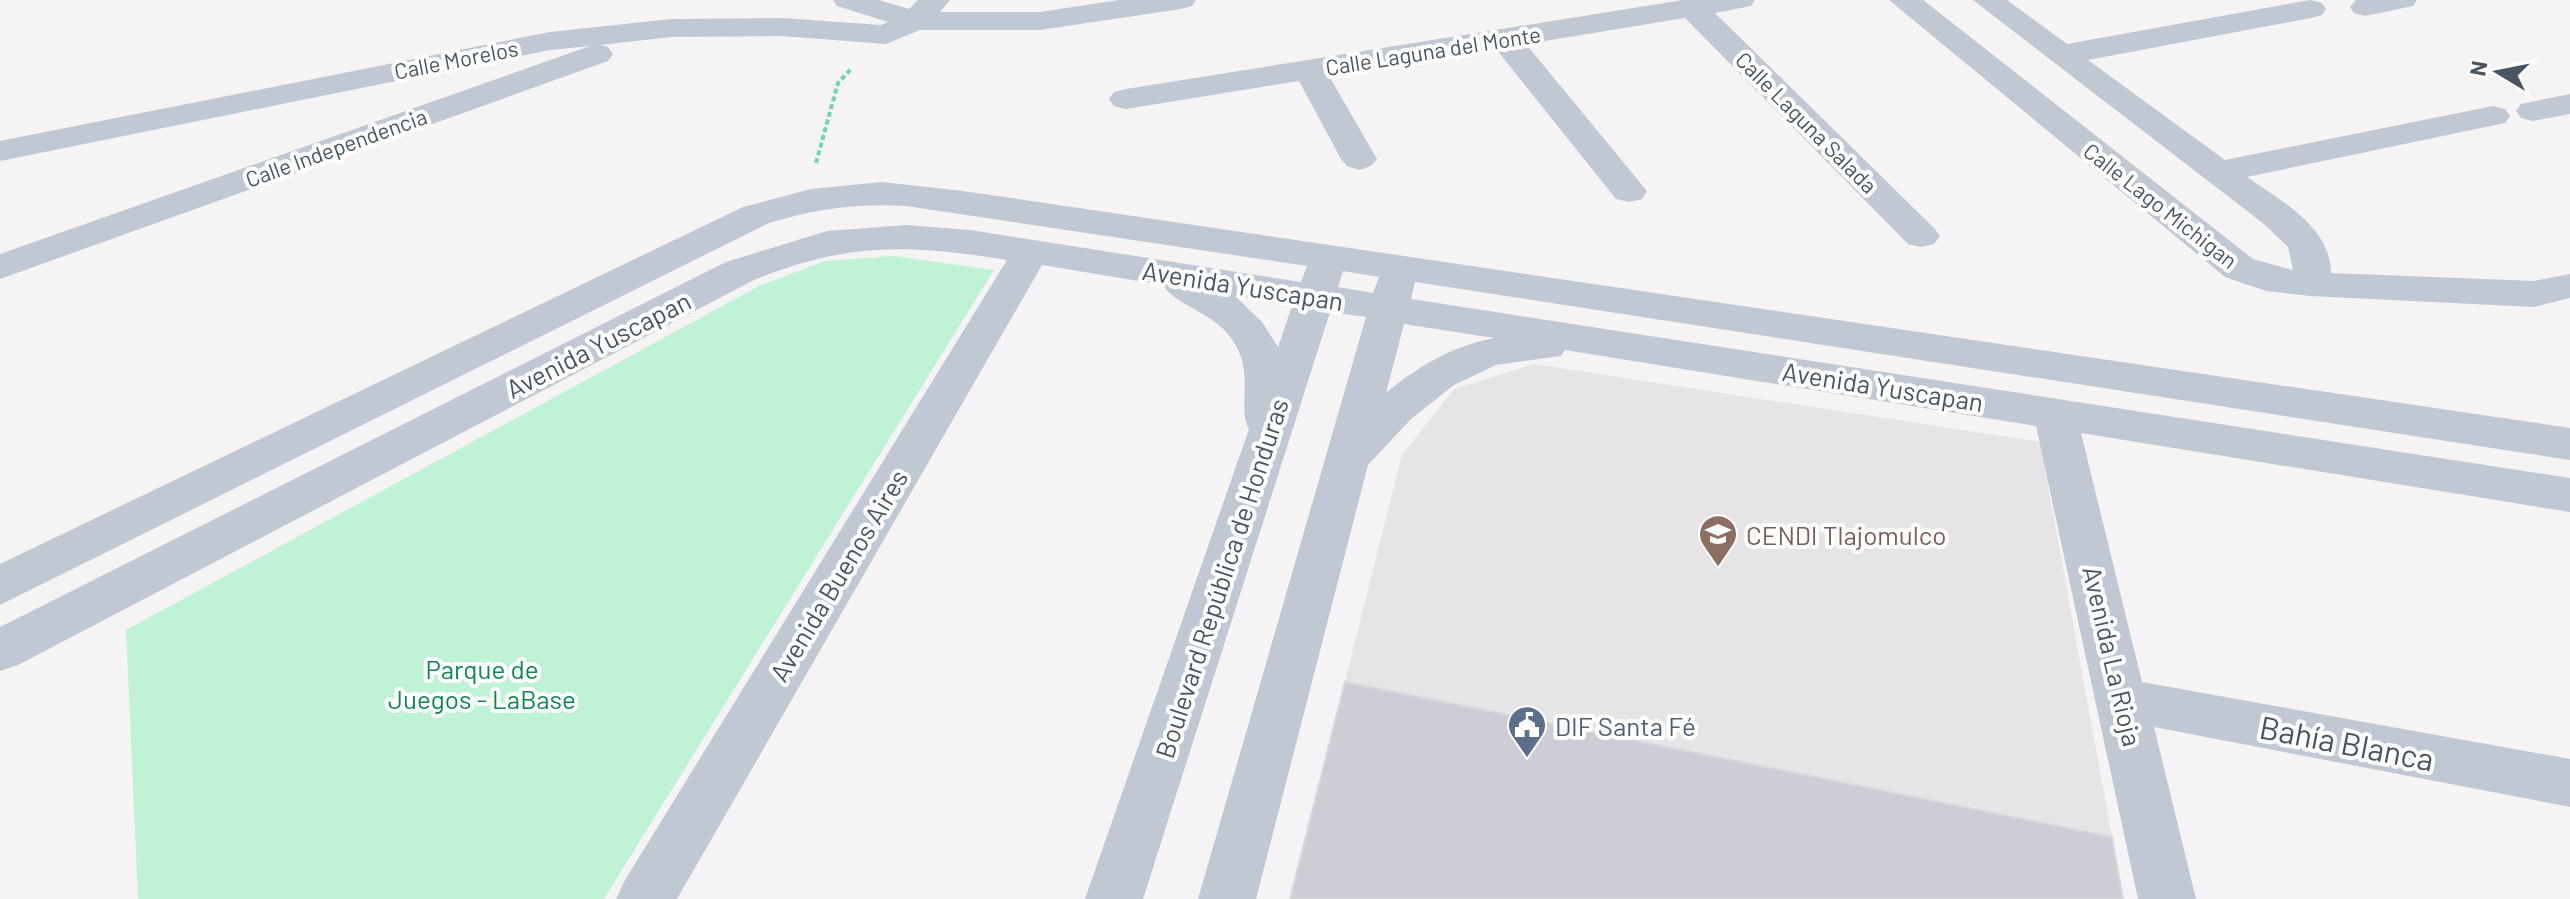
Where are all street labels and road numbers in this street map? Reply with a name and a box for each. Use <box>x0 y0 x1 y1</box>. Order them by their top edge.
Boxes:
street label: Calle Laguna del Monte <box>1323 20 1543 80</box>
street label: Calle Morelos <box>392 34 520 84</box>
street label: Calle Laguna Salada <box>1731 46 1883 198</box>
street label: Calle Independencia <box>242 102 430 192</box>
street label: Calle Lago Michigan <box>2079 137 2243 273</box>
street label: Avenida Yuscapan <box>1140 254 1346 316</box>
street label: Avenida Yuscapan <box>501 284 695 404</box>
street label: Avenida Yuscapan <box>1780 355 1986 417</box>
street label: Boulevard República de Honduras <box>1148 394 1294 762</box>
street label: Avenida Buenos Aires <box>763 464 913 686</box>
street label: Avenida La Rioja <box>2077 563 2149 749</box>
street label: Bahía Blanca <box>2257 706 2437 778</box>

